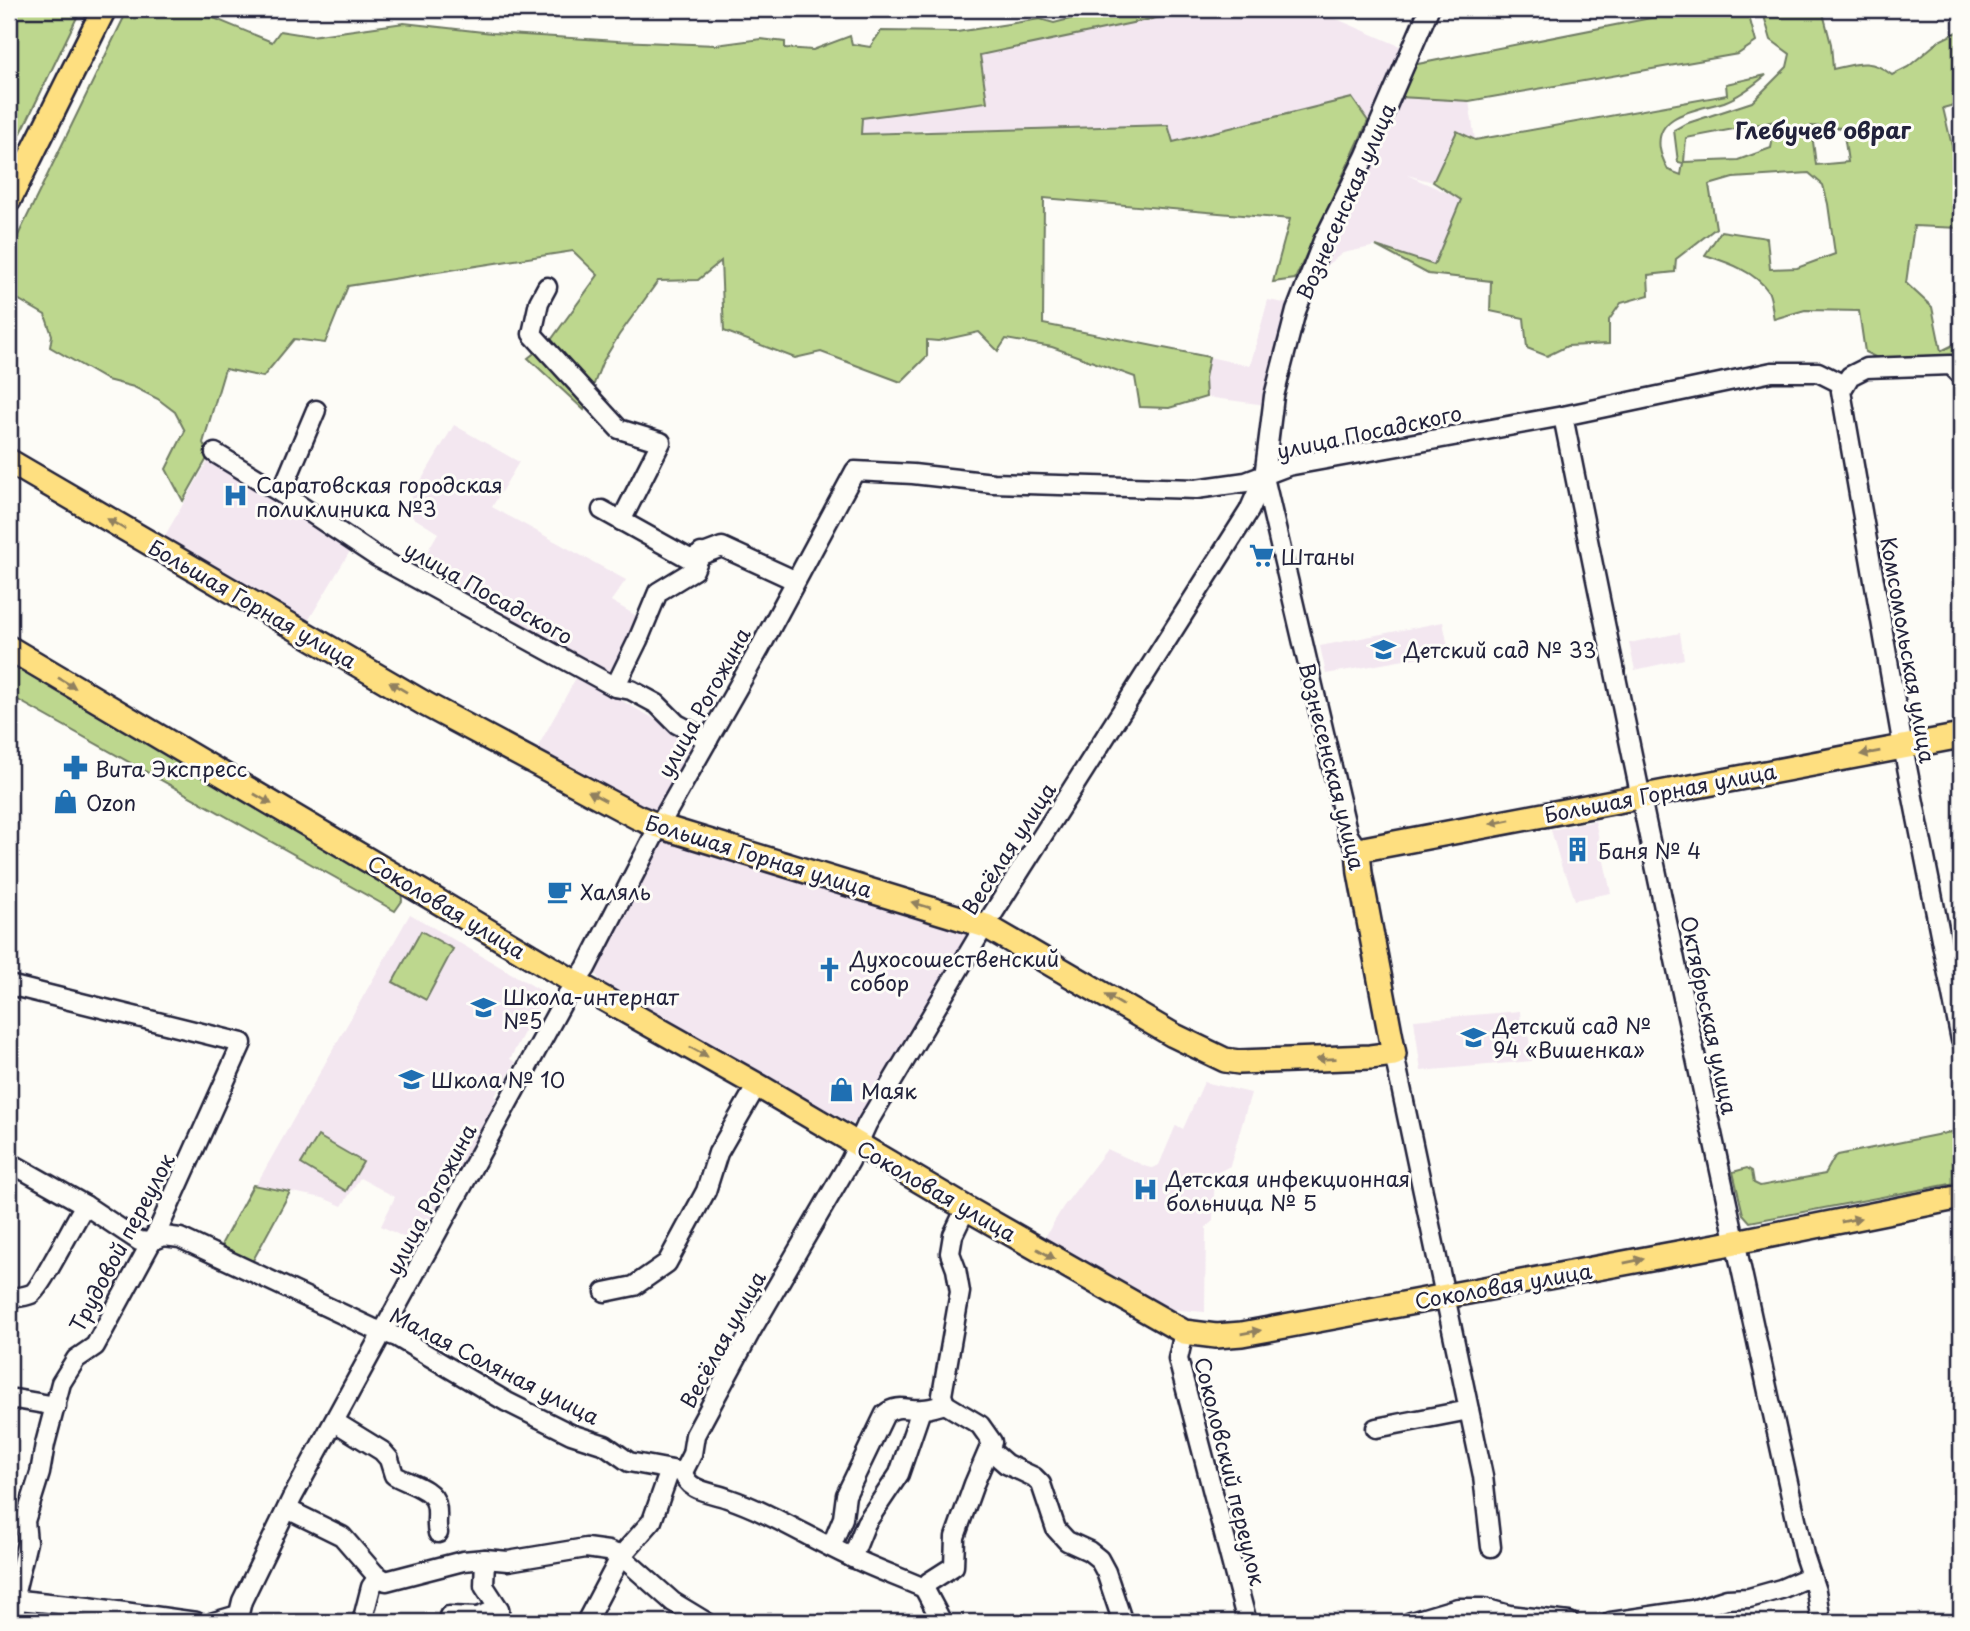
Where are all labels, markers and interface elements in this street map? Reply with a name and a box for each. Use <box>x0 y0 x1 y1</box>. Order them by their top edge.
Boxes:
street label: Вознесенская улица <box>1287 97 1403 305</box>
district label: Глебучев овраг <box>1735 112 1911 147</box>
street label: улица Посадского <box>1274 396 1464 466</box>
place label: Саратовская городская поликлиника №3 <box>256 468 503 524</box>
hospital icon: Саратовская городская поликлиника №3 <box>222 482 250 510</box>
one-way arrow <box>107 518 126 530</box>
street label: Большая Горная улица <box>143 530 364 676</box>
street label: улица Посадского <box>399 532 579 652</box>
street label: Комсомольская улица <box>1873 535 1945 766</box>
place label: Штаны <box>1281 540 1355 572</box>
supermarket icon: Штаны <box>1247 542 1275 570</box>
street label: улица Рогожина <box>648 620 758 783</box>
place label: Детский сад № 33 <box>1403 633 1596 665</box>
school or university icon: Детский сад № 33 <box>1370 635 1398 663</box>
street label: Вознесенская улица <box>1292 659 1374 874</box>
one-way arrow <box>58 677 77 690</box>
one-way arrow <box>388 681 407 694</box>
one-way arrow <box>1859 748 1881 759</box>
place label: Вита Экспресс <box>95 752 248 784</box>
pharmacy icon: Вита Экспресс <box>61 754 89 782</box>
street label: Большая Горная улица <box>1541 754 1779 830</box>
street label: Весёлая улица <box>953 775 1063 921</box>
place label: Ozon <box>86 786 136 818</box>
shop icon: Ozon <box>52 788 80 816</box>
one-way arrow <box>588 790 607 802</box>
one-way arrow <box>254 792 273 805</box>
street label: Большая Горная улица <box>642 805 877 905</box>
one-way arrow <box>1489 817 1511 828</box>
place label: Баня № 4 <box>1598 834 1701 866</box>
building icon: Баня № 4 <box>1564 836 1592 864</box>
street label: Соколовая улица <box>362 846 533 966</box>
place label: Халяль <box>580 875 651 907</box>
cafe icon: Халяль <box>546 877 574 905</box>
one-way arrow <box>910 900 931 910</box>
street label: Октябрьская улица <box>1673 913 1747 1118</box>
place label: Духосошественский собор <box>849 942 1059 998</box>
church icon: Духосошественский собор <box>816 956 844 984</box>
place label: Школа-интернат №5 <box>503 980 679 1036</box>
school or university icon: Школа-интернат №5 <box>469 994 497 1022</box>
one-way arrow <box>1104 995 1124 1007</box>
place label: Детский сад № 94 «Вишенка» <box>1492 1009 1651 1065</box>
school or university icon: Детский сад № 94 «Вишенка» <box>1459 1023 1487 1051</box>
one-way arrow <box>690 1046 709 1058</box>
one-way arrow <box>1315 1053 1337 1064</box>
place label: Школа № 10 <box>431 1063 565 1095</box>
school or university icon: Школа № 10 <box>397 1065 425 1093</box>
place label: Маяк <box>861 1074 917 1106</box>
shop icon: Маяк <box>827 1076 855 1104</box>
street label: улица Рогожина <box>377 1117 484 1280</box>
street label: Соколовая улица <box>851 1131 1023 1249</box>
street label: Трудовой переулок <box>60 1146 182 1337</box>
place label: Детская инфекционная больница № 5 <box>1165 1162 1410 1218</box>
hospital icon: Детская инфекционная больница № 5 <box>1132 1176 1160 1204</box>
one-way arrow <box>1840 1214 1862 1225</box>
one-way arrow <box>1037 1248 1056 1260</box>
street label: Соколовая улица <box>1412 1254 1595 1316</box>
one-way arrow <box>1623 1256 1645 1267</box>
street label: Весёлая улица <box>671 1264 773 1413</box>
street label: Малая Соляная улица <box>385 1298 606 1432</box>
one-way arrow <box>1240 1327 1262 1338</box>
street label: Соколовский переулок <box>1187 1353 1275 1589</box>

